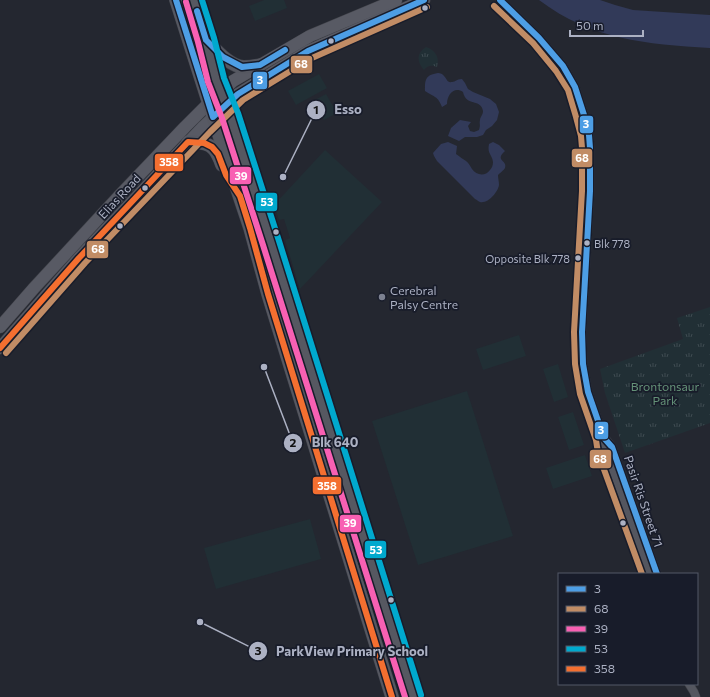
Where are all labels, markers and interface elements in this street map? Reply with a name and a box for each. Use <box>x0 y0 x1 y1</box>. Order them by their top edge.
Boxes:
unlabelled marker <box>420 3 430 13</box>
scale bar <box>570 12 643 38</box>
text: 50 m <box>576 18 604 32</box>
unlabelled marker <box>326 36 336 46</box>
line badge: 68 <box>290 55 313 74</box>
text: 68 <box>294 57 308 70</box>
line badge: 3 <box>252 71 268 90</box>
text: 3 <box>257 73 263 86</box>
callout: Esso <box>306 97 369 122</box>
text: Esso <box>334 101 362 117</box>
text: 1 <box>313 102 319 116</box>
line badge: 3 <box>579 115 594 134</box>
text: 3 <box>583 117 589 130</box>
line badge: 68 <box>571 148 593 168</box>
text: 68 <box>575 151 589 164</box>
line badge: 358 <box>154 153 184 172</box>
text: 358 <box>159 155 179 168</box>
line badge: 39 <box>229 166 252 185</box>
text: 39 <box>234 169 248 182</box>
street label: Elias Road <box>95 171 143 221</box>
unlabelled marker <box>140 183 150 193</box>
line badge: 53 <box>255 192 278 212</box>
text: 53 <box>261 195 273 208</box>
unlabelled marker <box>115 221 125 231</box>
unlabelled marker <box>271 227 281 237</box>
place label: Blk 778 <box>594 237 631 250</box>
marker: Blk 778 <box>582 238 592 248</box>
line badge: 68 <box>86 240 109 259</box>
text: 68 <box>91 242 105 255</box>
place label: Opposite Blk 778 <box>485 252 570 265</box>
marker: Opposite Blk 778 <box>573 253 583 263</box>
place label: Cerebral Palsy Centre <box>390 283 458 311</box>
marker: Cerebral Palsy Centre <box>377 292 387 302</box>
park label: Brontonsaur Park <box>631 379 699 407</box>
line badge: 3 <box>594 421 609 440</box>
text: 3 <box>598 423 604 436</box>
callout: Blk 640 <box>283 430 366 455</box>
text: Blk 640 <box>312 434 359 450</box>
text: 2 <box>290 435 297 449</box>
line badge: 68 <box>589 449 612 469</box>
text: 68 <box>593 452 607 465</box>
street label: Pasir Ris Street 71 <box>622 453 666 549</box>
line badge: 358 <box>312 476 342 495</box>
text: 358 <box>317 479 337 492</box>
line badge: 39 <box>339 514 362 533</box>
text: 39 <box>343 516 357 529</box>
unlabelled marker <box>618 518 628 528</box>
line badge: 53 <box>364 540 387 559</box>
text: 53 <box>370 543 382 556</box>
legend <box>558 573 698 685</box>
text: 3 <box>594 581 601 595</box>
unlabelled marker <box>386 595 396 605</box>
text: 68 <box>594 601 609 615</box>
text: 39 <box>594 621 608 635</box>
callout: ParkView Primary School <box>248 639 436 664</box>
text: 53 <box>594 641 608 655</box>
text: 3 <box>255 643 262 657</box>
text: ParkView Primary School <box>276 643 428 659</box>
text: 358 <box>594 661 615 675</box>

